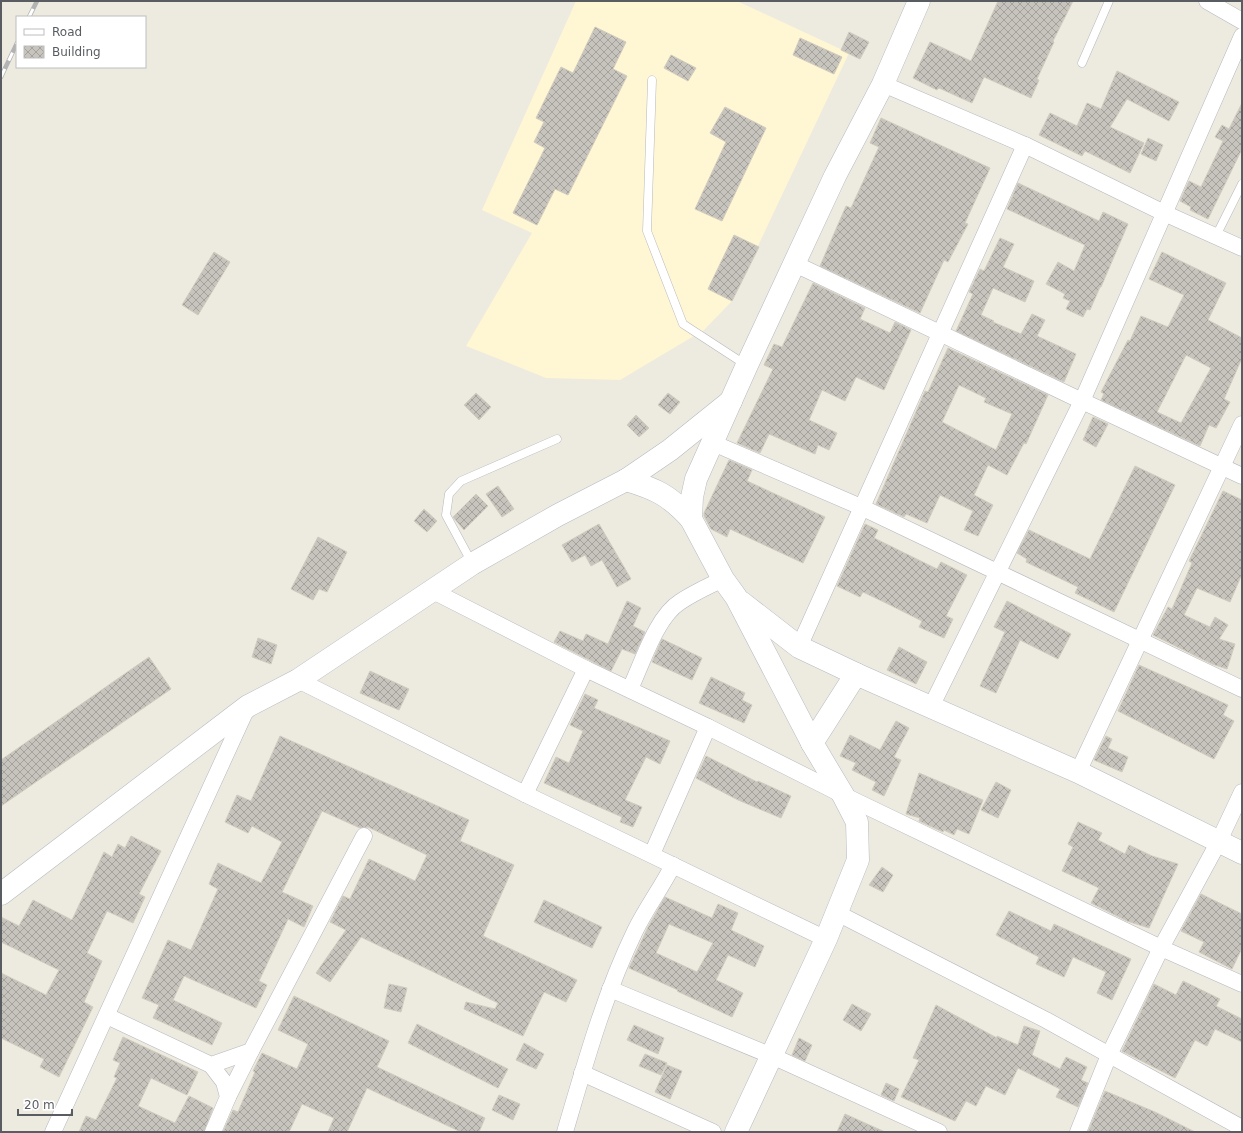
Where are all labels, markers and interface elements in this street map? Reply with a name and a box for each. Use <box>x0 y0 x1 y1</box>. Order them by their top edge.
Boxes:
legend <box>16 16 146 68</box>
text: Road <box>52 25 82 39</box>
text: Building <box>52 45 101 59</box>
scale bar <box>18 1091 72 1117</box>
text: 20 m <box>24 1098 55 1112</box>

